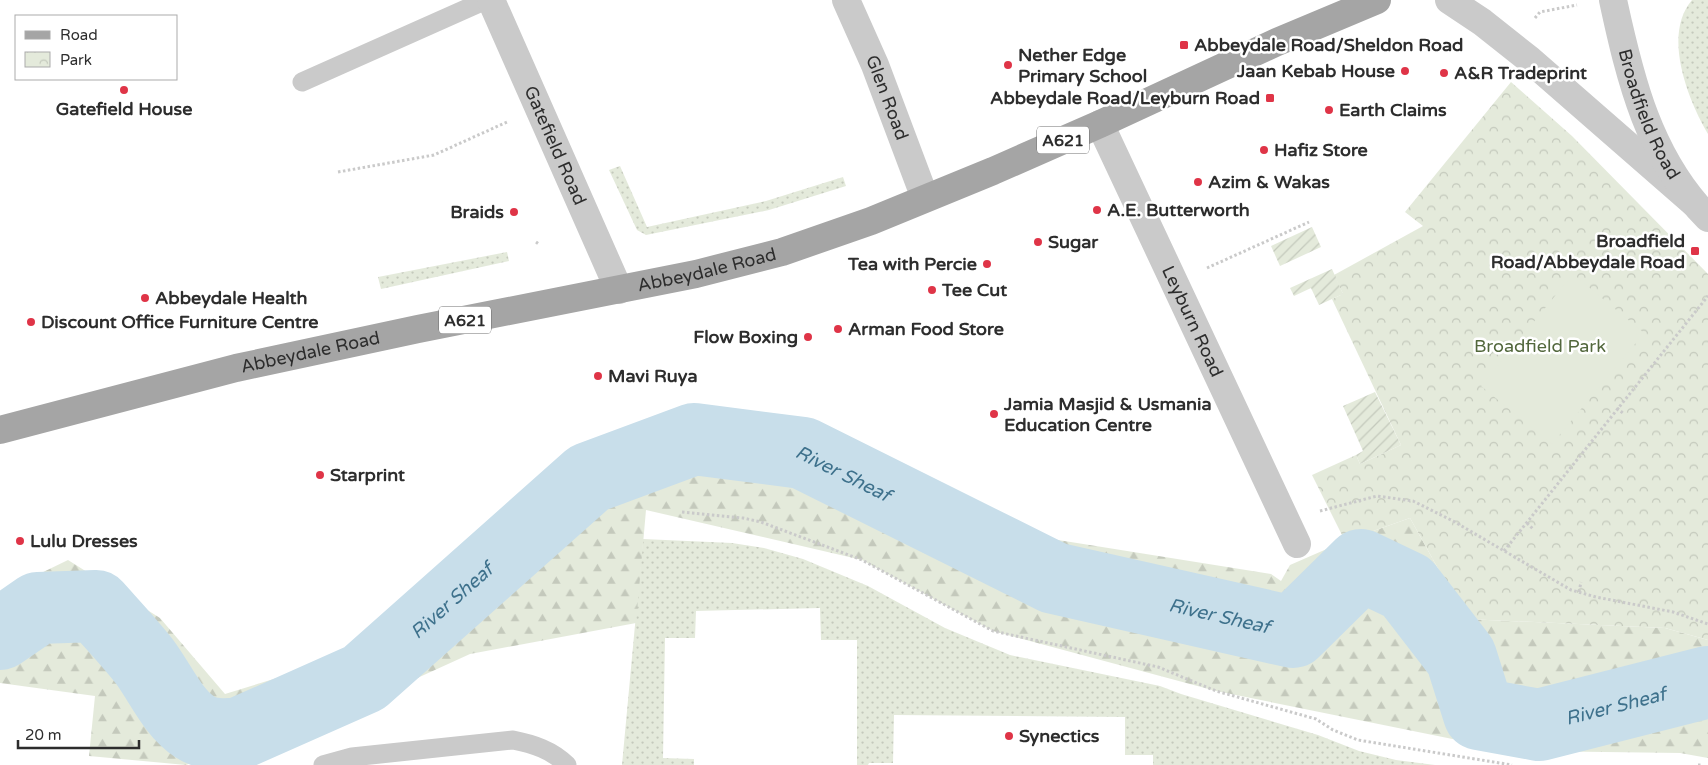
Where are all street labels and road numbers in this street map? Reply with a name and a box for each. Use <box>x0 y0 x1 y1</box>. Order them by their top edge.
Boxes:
street label: Broadfield Road <box>1614 47 1685 183</box>
street label: Glen Road <box>861 52 913 143</box>
street label: Gatefield Road <box>519 82 591 208</box>
road number: A621 <box>1037 126 1089 154</box>
street label: Abbeydale Road <box>636 243 779 296</box>
street label: Leyburn Road <box>1157 262 1228 381</box>
road number: A621 <box>439 306 491 334</box>
street label: Abbeydale Road <box>239 326 382 378</box>

